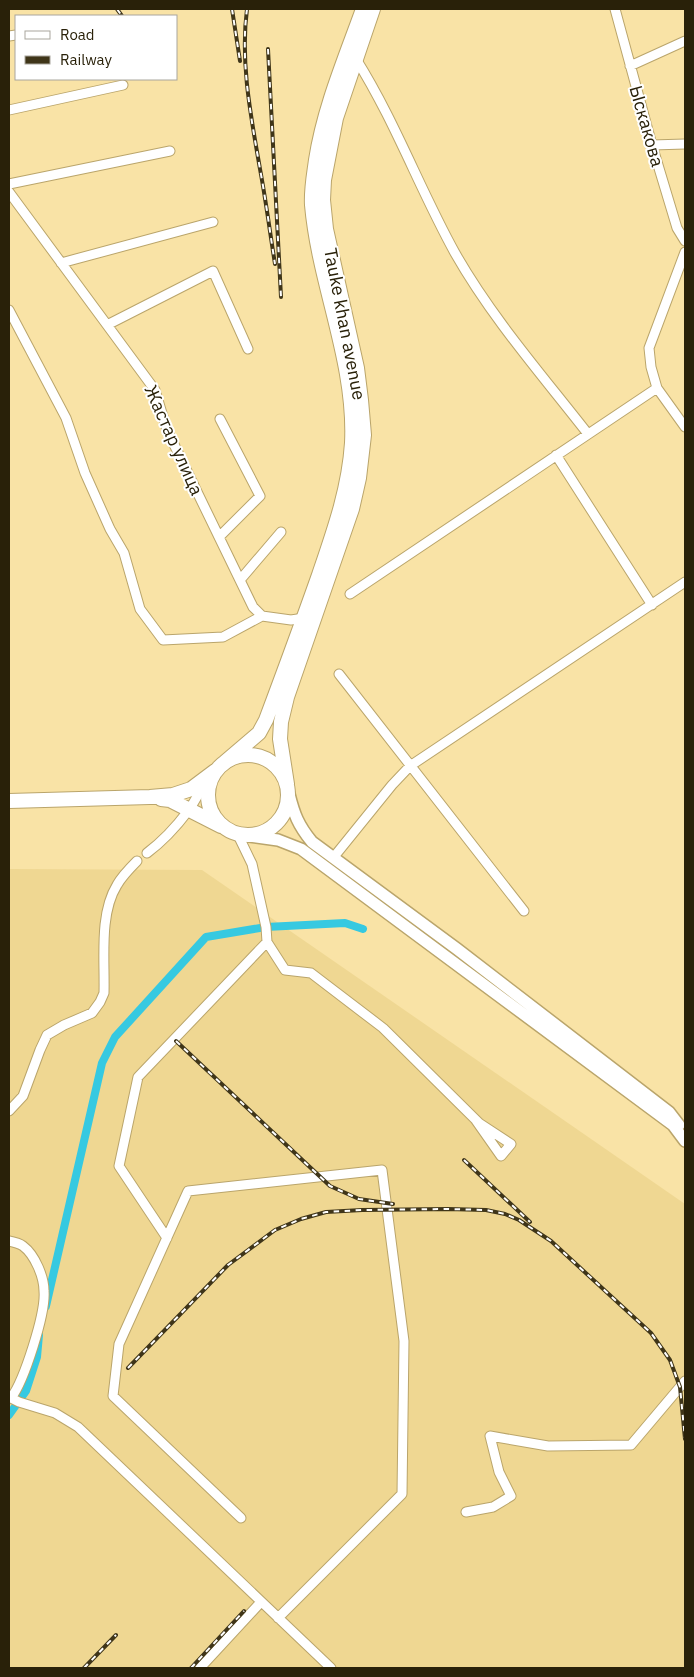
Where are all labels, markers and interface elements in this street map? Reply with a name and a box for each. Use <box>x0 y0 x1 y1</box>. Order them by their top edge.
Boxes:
legend <box>15 15 178 80</box>
text: Road <box>60 25 95 44</box>
text: Railway <box>60 50 113 69</box>
street label: Ыскакова <box>624 83 670 170</box>
street label: Tauke khan avenue <box>319 246 371 402</box>
street label: Жастар улица <box>139 381 209 499</box>

